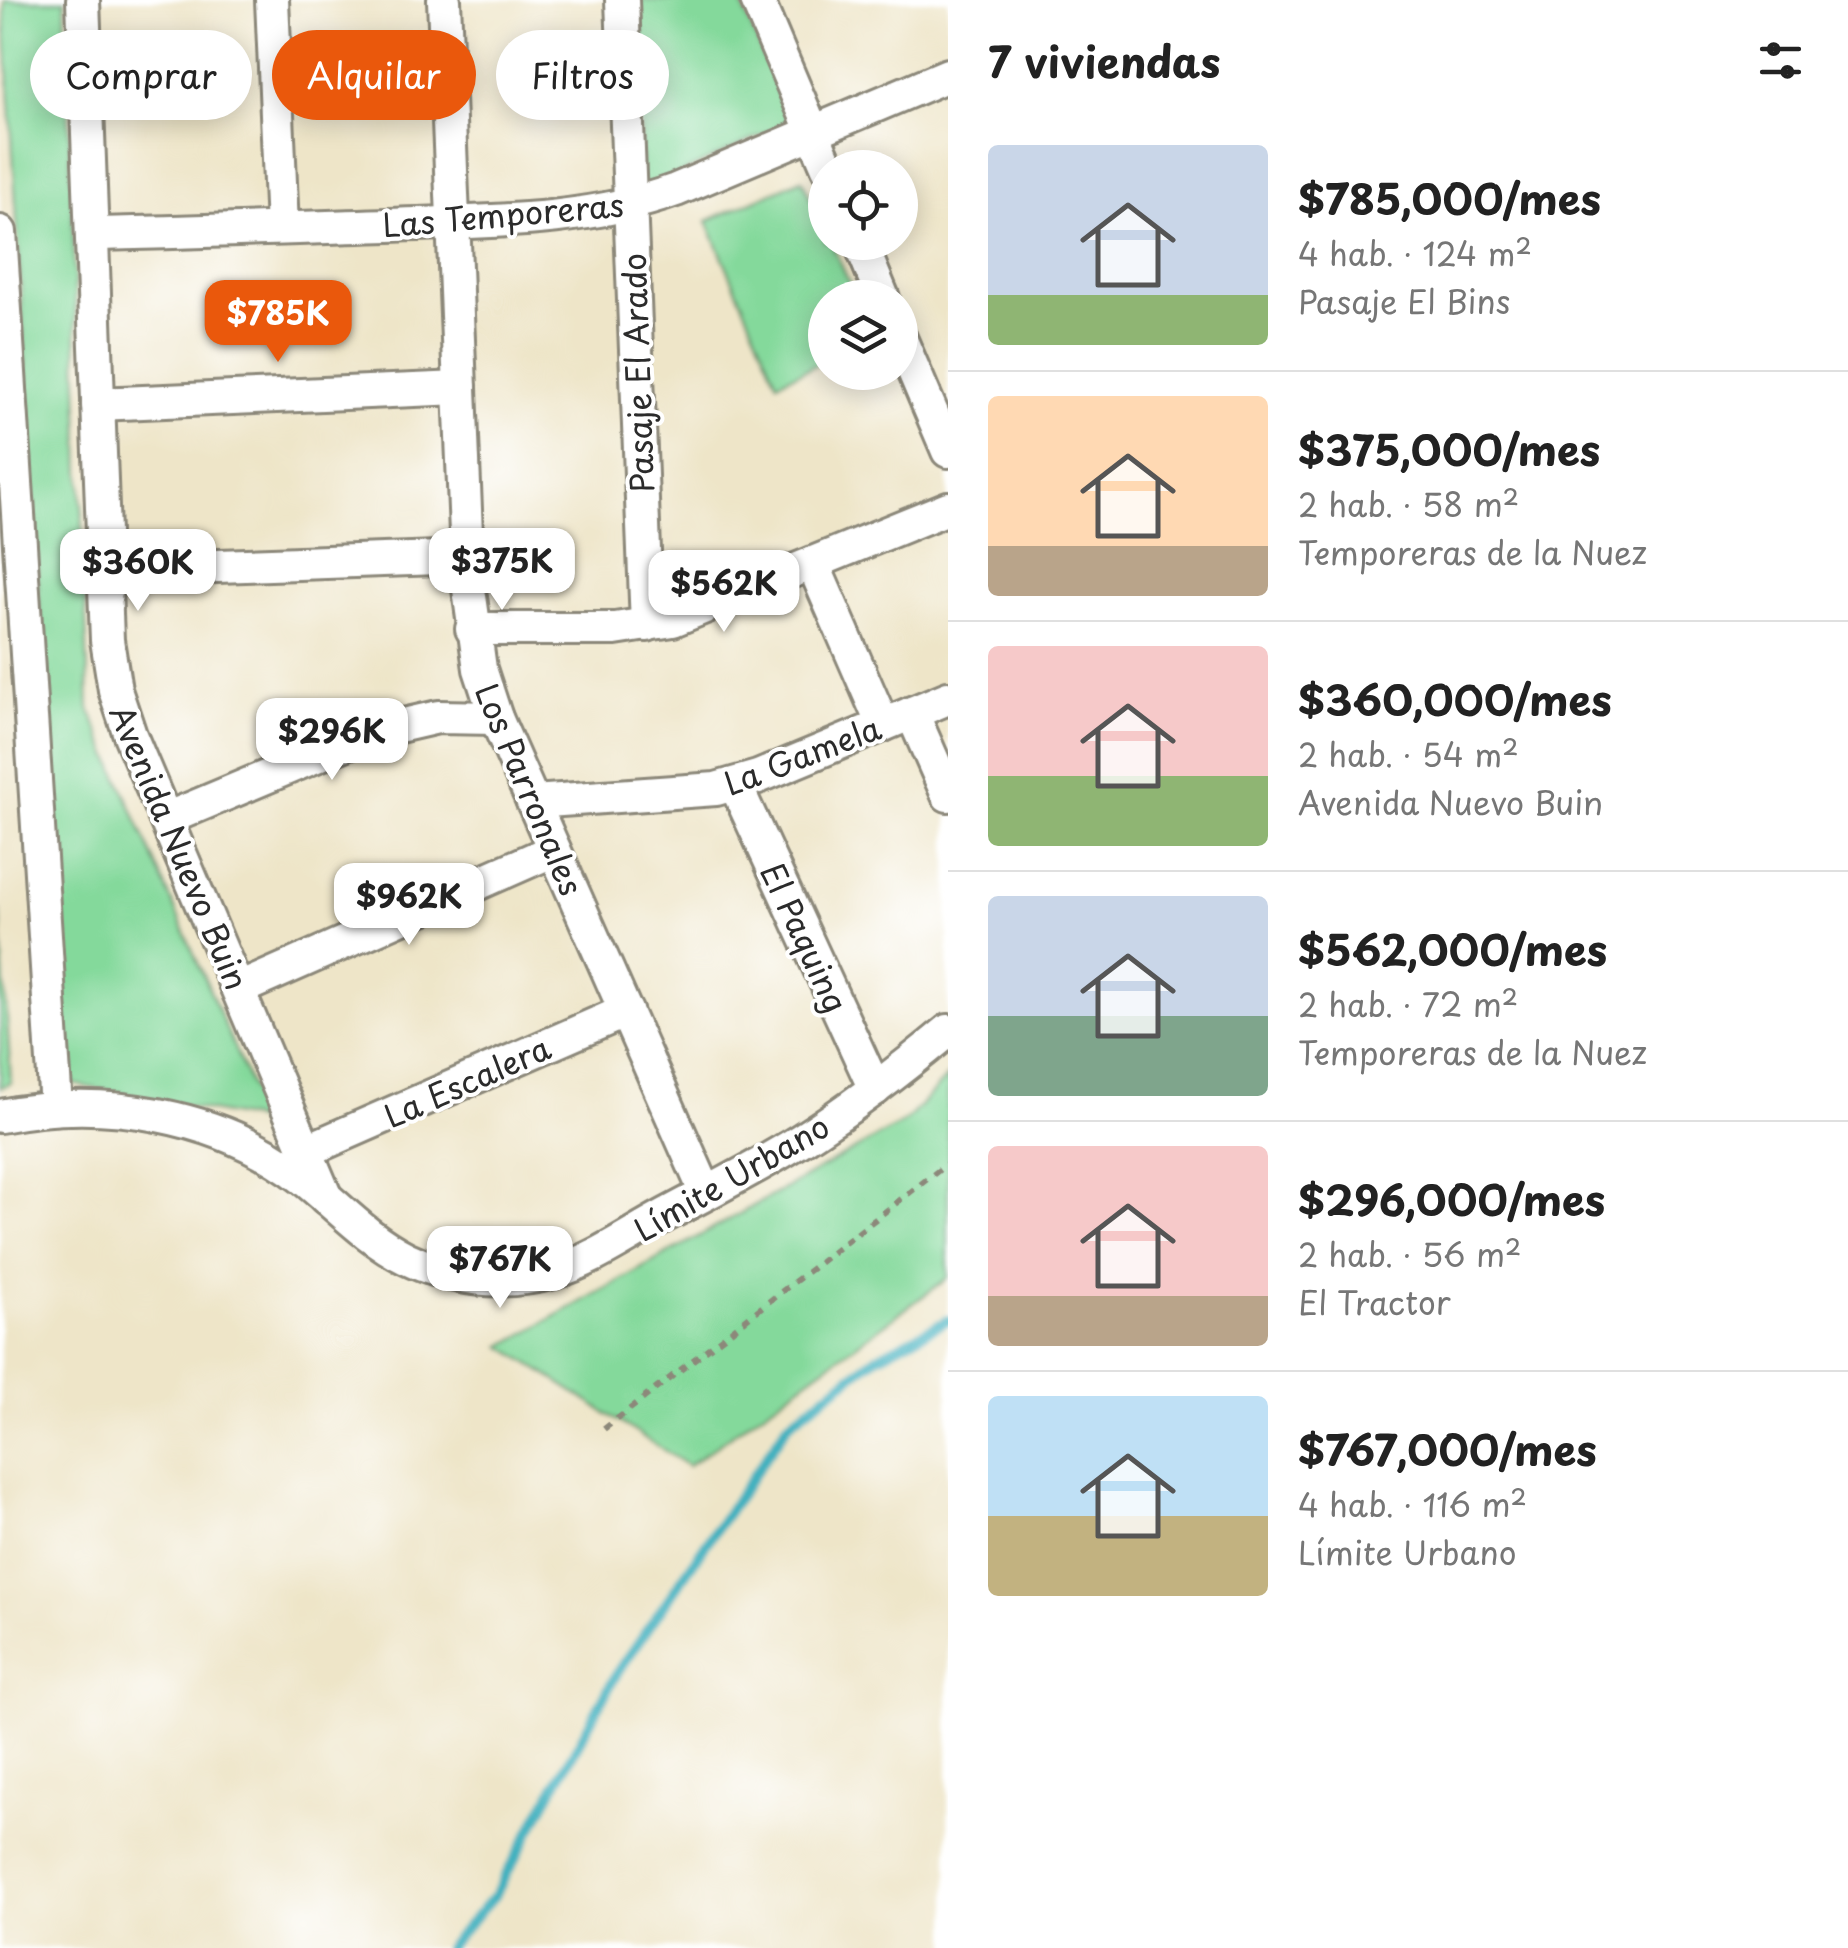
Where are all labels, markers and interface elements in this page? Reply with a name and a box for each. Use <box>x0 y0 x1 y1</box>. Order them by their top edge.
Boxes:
text: 7 viviendas <box>988 29 1221 92</box>
chip: Comprar <box>30 30 252 120</box>
chip: Alquilar <box>272 30 476 120</box>
chip: Filtros <box>496 30 669 120</box>
icon: filters <box>1753 33 1808 88</box>
map controls <box>808 150 918 390</box>
button: locate <box>808 150 918 260</box>
text: $785,000/mes <box>1298 166 1601 229</box>
street label: Las Temporeras <box>380 180 626 248</box>
icon: home <box>1068 185 1188 305</box>
text: 4 hab. · 124 m² <box>1298 229 1532 277</box>
street label: Pasaje El Arado <box>609 252 665 494</box>
text: Pasaje El Bins <box>1298 277 1510 325</box>
pin: $785K <box>208 280 348 365</box>
button: layers <box>808 280 918 390</box>
text: $785K <box>227 288 329 336</box>
text: $375,000/mes <box>1298 417 1600 480</box>
icon: home <box>1068 436 1188 556</box>
text: 2 hab. · 58 m² <box>1298 480 1519 528</box>
pin: $375K <box>432 528 572 613</box>
text: Temporeras de la Nuez <box>1298 528 1647 576</box>
pin: $360K <box>68 529 208 614</box>
text: $375K <box>451 536 553 584</box>
text: $360K <box>82 537 194 585</box>
pin: $562K <box>654 550 794 635</box>
text: $562K <box>670 558 778 606</box>
text: $360,000/mes <box>1298 667 1612 730</box>
street label: Los Parronales <box>464 676 596 902</box>
icon: home <box>1068 686 1188 806</box>
street label: Avenida Nuevo Buin <box>98 697 262 997</box>
pin: $296K <box>262 698 402 783</box>
street label: La Gamela <box>717 703 887 807</box>
text: $296K <box>278 706 386 754</box>
text: 2 hab. · 54 m² <box>1298 730 1519 778</box>
text: Avenida Nuevo Buin <box>1298 778 1603 826</box>
street label: El Paquing <box>749 854 861 1020</box>
pin: $962K <box>339 863 479 948</box>
text: $962K <box>356 871 462 919</box>
text: $562,000/mes <box>1298 917 1607 980</box>
icon: home <box>1068 936 1188 1056</box>
text: 2 hab. · 72 m² <box>1298 980 1518 1028</box>
street label: La Escalera <box>376 1023 558 1139</box>
text: Temporeras de la Nuez <box>1298 1028 1647 1076</box>
street label: Límite Urbano <box>624 1102 838 1252</box>
text: $296,000/mes <box>1298 1167 1605 1230</box>
icon: home <box>1068 1186 1188 1306</box>
pin: $767K <box>430 1226 570 1311</box>
text: 2 hab. · 56 m² <box>1298 1230 1521 1278</box>
text: $767K <box>449 1234 551 1282</box>
text: El Tractor <box>1298 1278 1451 1326</box>
text: $767,000/mes <box>1298 1417 1597 1480</box>
icon: home <box>1068 1436 1188 1556</box>
text: 4 hab. · 116 m² <box>1298 1480 1527 1528</box>
text: Límite Urbano <box>1298 1528 1517 1576</box>

